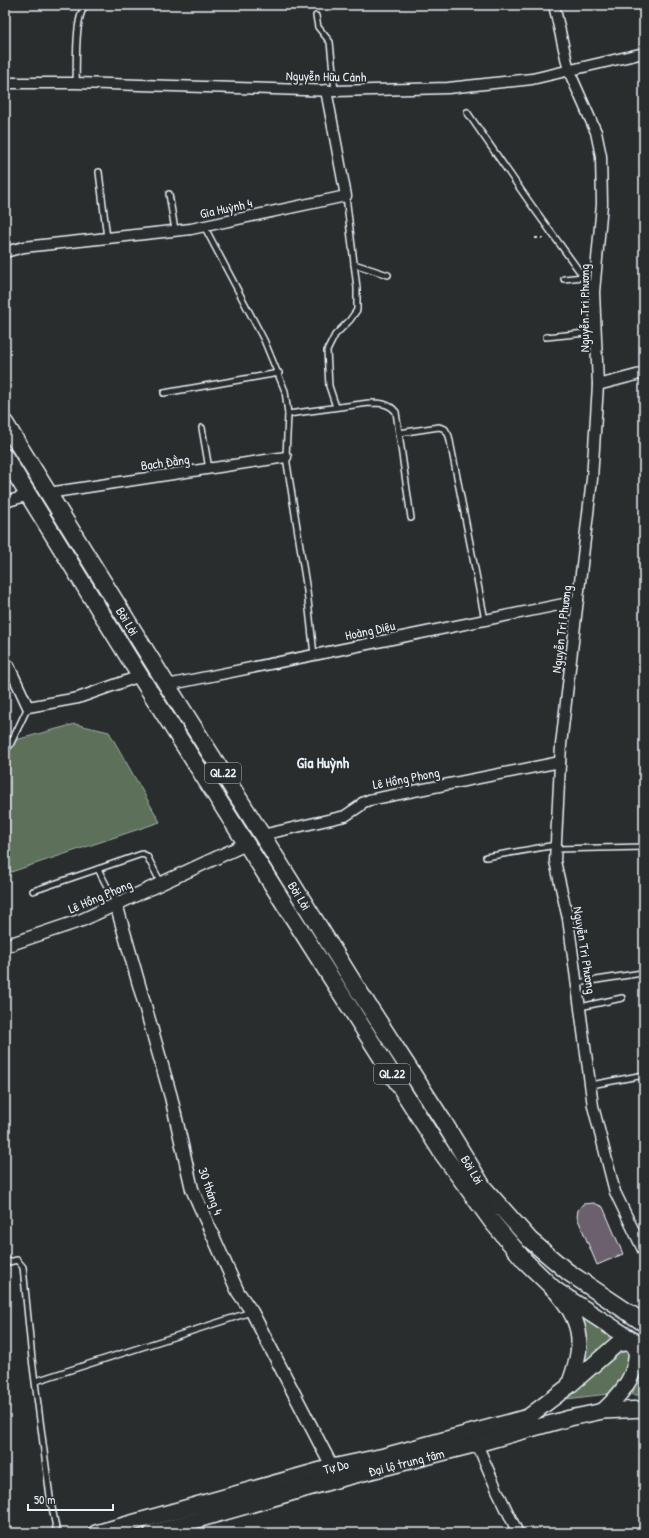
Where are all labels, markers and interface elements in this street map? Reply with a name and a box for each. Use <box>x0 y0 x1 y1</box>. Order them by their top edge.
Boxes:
street label: Nguyễn Hữu Cảnh <box>286 66 367 86</box>
street label: Gia Huỳnh 4 <box>198 194 254 222</box>
street label: Nguyễn Tri Phương <box>575 264 593 352</box>
street label: Bạch Đằng <box>139 450 191 474</box>
street label: Nguyễn Tri Phương <box>547 584 575 674</box>
street label: Bời Lời <box>112 603 143 639</box>
street label: Hoàng Diệu <box>343 616 397 644</box>
district label: Gia Huỳnh <box>297 752 350 774</box>
road number: QL.22 <box>205 763 241 783</box>
street label: Lê Hồng Phong <box>371 763 441 793</box>
street label: Lê Hồng Phong <box>65 874 135 917</box>
street label: Bời Lời <box>284 878 315 913</box>
street label: Nguyễn Tri Phương <box>569 905 601 995</box>
road number: QL.22 <box>374 1064 410 1084</box>
street label: Bời Lời <box>457 1152 488 1188</box>
street label: 30 tháng 4 <box>194 1165 228 1217</box>
street label: Đại lộ trung tâm <box>366 1444 446 1480</box>
street label: Tự Do <box>321 1455 350 1478</box>
scale bar <box>28 1486 113 1512</box>
text: 50 m <box>34 1491 55 1508</box>

